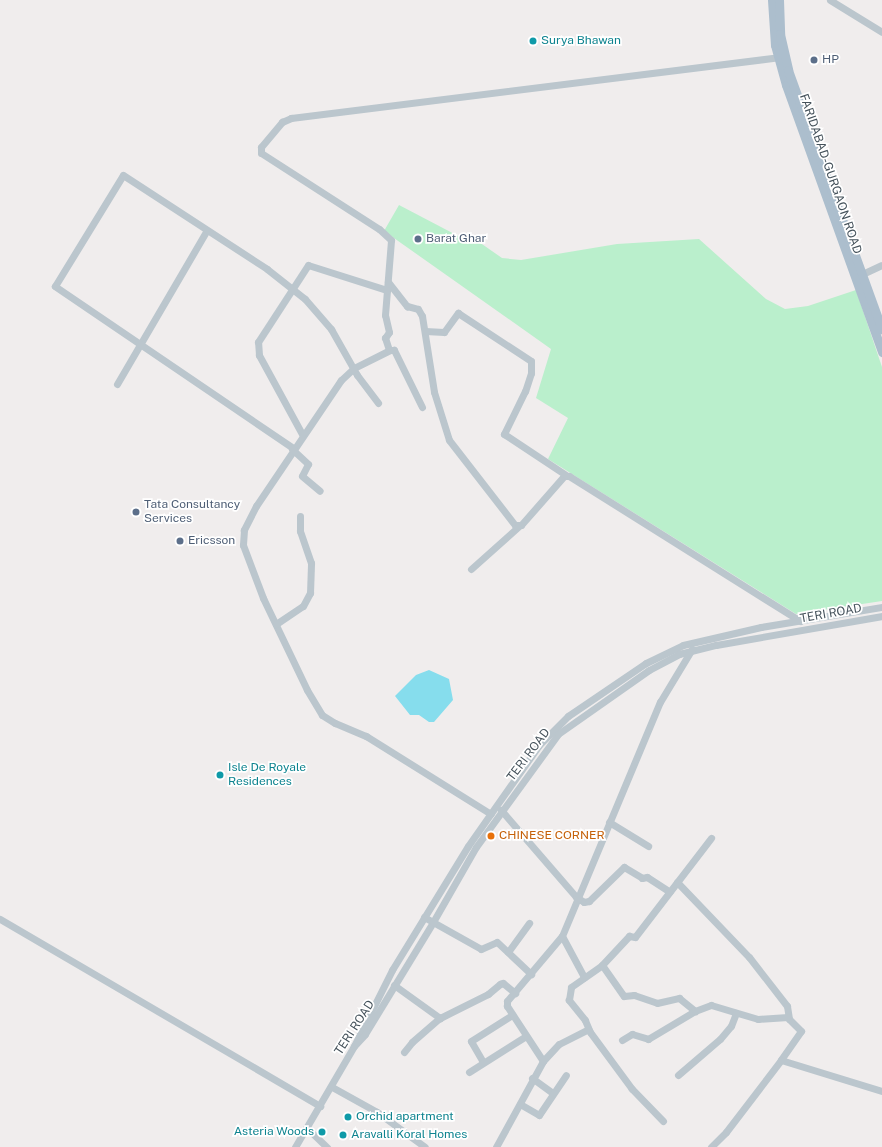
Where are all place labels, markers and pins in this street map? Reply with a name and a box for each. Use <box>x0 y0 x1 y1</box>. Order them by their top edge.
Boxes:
place label: Surya Bhawan <box>541 34 621 48</box>
marker: Surya Bhawan <box>528 36 538 46</box>
place label: HP <box>822 53 839 67</box>
marker: HP <box>809 55 819 65</box>
place label: Barat Ghar <box>426 232 486 246</box>
marker: Barat Ghar <box>413 234 423 244</box>
place label: Tata Consultancy Services <box>144 498 240 526</box>
marker: Tata Consultancy Services <box>131 507 141 517</box>
place label: Ericsson <box>188 534 235 548</box>
marker: Ericsson <box>175 536 185 546</box>
place label: Isle De Royale Residences <box>228 761 306 789</box>
marker: Isle De Royale Residences <box>215 770 225 780</box>
place label: CHINESE CORNER <box>499 829 605 843</box>
marker: CHINESE CORNER <box>486 831 496 841</box>
place label: Orchid apartment <box>356 1110 454 1124</box>
marker: Orchid apartment <box>343 1112 353 1122</box>
place label: Asteria Woods <box>234 1125 314 1139</box>
marker: Asteria Woods <box>317 1127 327 1137</box>
place label: Aravalli Koral Homes <box>351 1128 467 1142</box>
marker: Aravalli Koral Homes <box>338 1130 348 1140</box>

